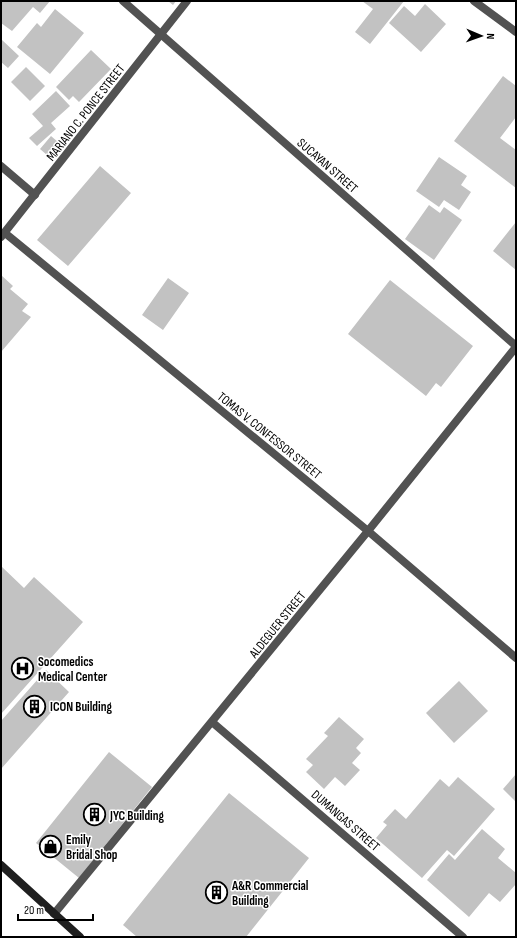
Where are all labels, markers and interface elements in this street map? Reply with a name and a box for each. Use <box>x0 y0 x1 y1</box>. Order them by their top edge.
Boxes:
north arrow <box>461 16 501 56</box>
text: N <box>484 33 497 40</box>
street label: MARIANO C. PONCE STREET <box>43 61 129 164</box>
street label: SUCAYAN STREET <box>294 135 361 196</box>
street label: TOMAS V. CONFESSOR STREET <box>214 389 325 483</box>
street label: ALDEGUER STREET <box>245 588 310 662</box>
place label: Socomedics Medical Center <box>38 654 107 685</box>
hospital icon: Socomedics Medical Center <box>9 655 35 681</box>
building icon: ICON Building <box>22 693 48 719</box>
place label: ICON Building <box>50 699 112 715</box>
street label: DUMANGAS STREET <box>308 787 383 855</box>
building icon: JYC Building <box>81 802 107 828</box>
place label: JYC Building <box>109 808 165 824</box>
place label: Emily Bridal Shop <box>66 832 118 863</box>
shop icon: Emily Bridal Shop <box>38 833 64 859</box>
place label: A&R Commercial Building <box>231 878 309 909</box>
building icon: A&R Commercial Building <box>203 879 229 905</box>
scale bar <box>18 896 93 922</box>
text: 20 m <box>24 903 44 918</box>

